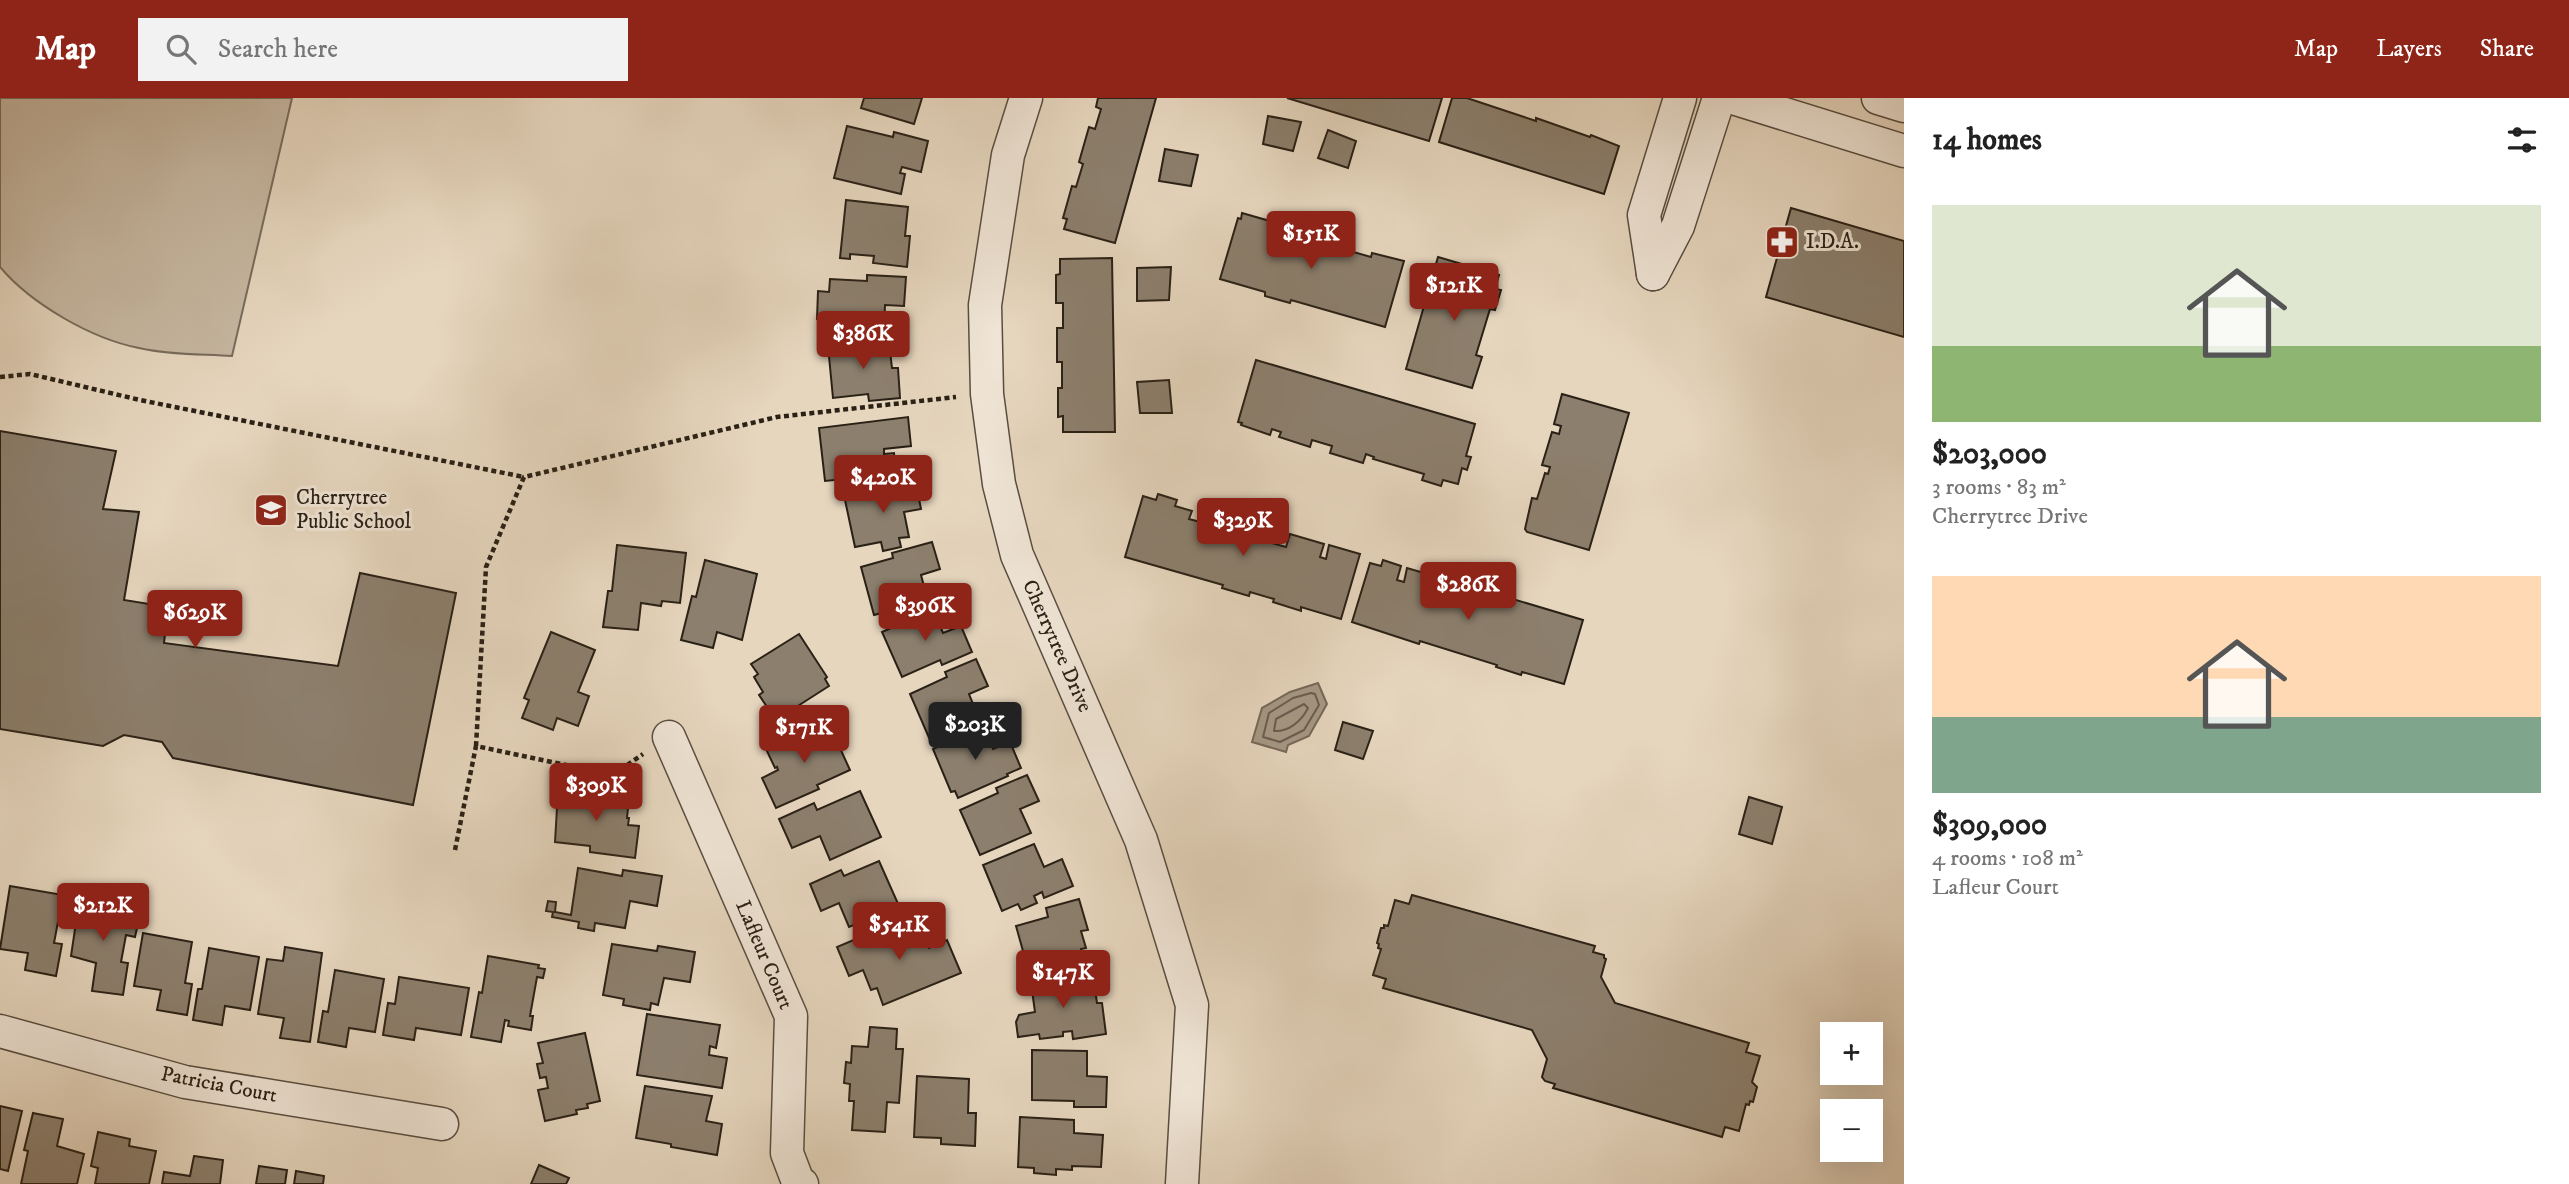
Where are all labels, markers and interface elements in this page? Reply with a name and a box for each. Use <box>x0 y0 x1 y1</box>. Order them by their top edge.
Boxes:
search box <box>138 18 628 81</box>
text: Map <box>35 29 96 70</box>
icon: search <box>162 30 200 68</box>
text: Search here <box>218 33 338 66</box>
text: Map <box>2294 34 2338 64</box>
text: Layers <box>2376 34 2442 64</box>
text: Share <box>2480 34 2534 64</box>
icon: filters <box>2503 121 2541 159</box>
text: 14 homes <box>1932 122 2042 159</box>
pin: $151K <box>1262 212 1360 271</box>
text: $151K <box>1283 219 1339 248</box>
pharmacy icon: I.D.A. <box>1763 223 1801 261</box>
place label: I.D.A. <box>1806 229 1859 255</box>
icon: home <box>2174 250 2300 376</box>
pin: $121K <box>1405 264 1503 323</box>
text: $121K <box>1426 271 1482 300</box>
pin: $386K <box>814 312 912 371</box>
text: $386K <box>833 319 893 348</box>
text: $203,000 <box>1932 436 2047 473</box>
pin: $420K <box>834 456 932 515</box>
text: $420K <box>850 463 916 492</box>
text: 3 rooms · 83 m² <box>1932 473 2066 502</box>
place label: Cherrytree Public School <box>296 485 412 535</box>
school or university icon: Cherrytree Public School <box>252 491 290 529</box>
pin: $329K <box>1194 498 1292 558</box>
text: Cherrytree Drive <box>1932 502 2088 531</box>
text: $329K <box>1213 506 1273 535</box>
pin: $286K <box>1419 562 1517 622</box>
text: $286K <box>1436 570 1500 599</box>
street label: Cherrytree Drive <box>1016 576 1098 717</box>
pin: $396K <box>876 584 974 643</box>
pin: $629K <box>146 590 244 650</box>
text: $396K <box>895 591 955 620</box>
text: $629K <box>163 598 227 627</box>
icon: home <box>2174 621 2300 747</box>
pin: $203K <box>926 702 1024 762</box>
pin: $171K <box>755 706 853 765</box>
text: $203K <box>945 710 1005 739</box>
text: $171K <box>775 713 833 742</box>
pin: $309K <box>547 764 645 823</box>
text: $309K <box>565 771 627 800</box>
text: $309,000 <box>1932 807 2047 844</box>
text: 4 rooms · 108 m² <box>1932 844 2083 873</box>
text: Lafleur Court <box>1932 873 2059 902</box>
pin: $212K <box>54 884 152 943</box>
text: $212K <box>73 891 133 920</box>
street label: Lafleur Court <box>729 897 799 1014</box>
pin: $541K <box>850 902 948 962</box>
text: $541K <box>869 910 929 939</box>
pin: $147K <box>1014 950 1112 1010</box>
text: $147K <box>1032 958 1094 987</box>
map controls <box>1820 1022 1883 1162</box>
button: + <box>1820 1022 1883 1085</box>
street label: Patricia Court <box>159 1061 280 1109</box>
button: − <box>1820 1099 1883 1162</box>

